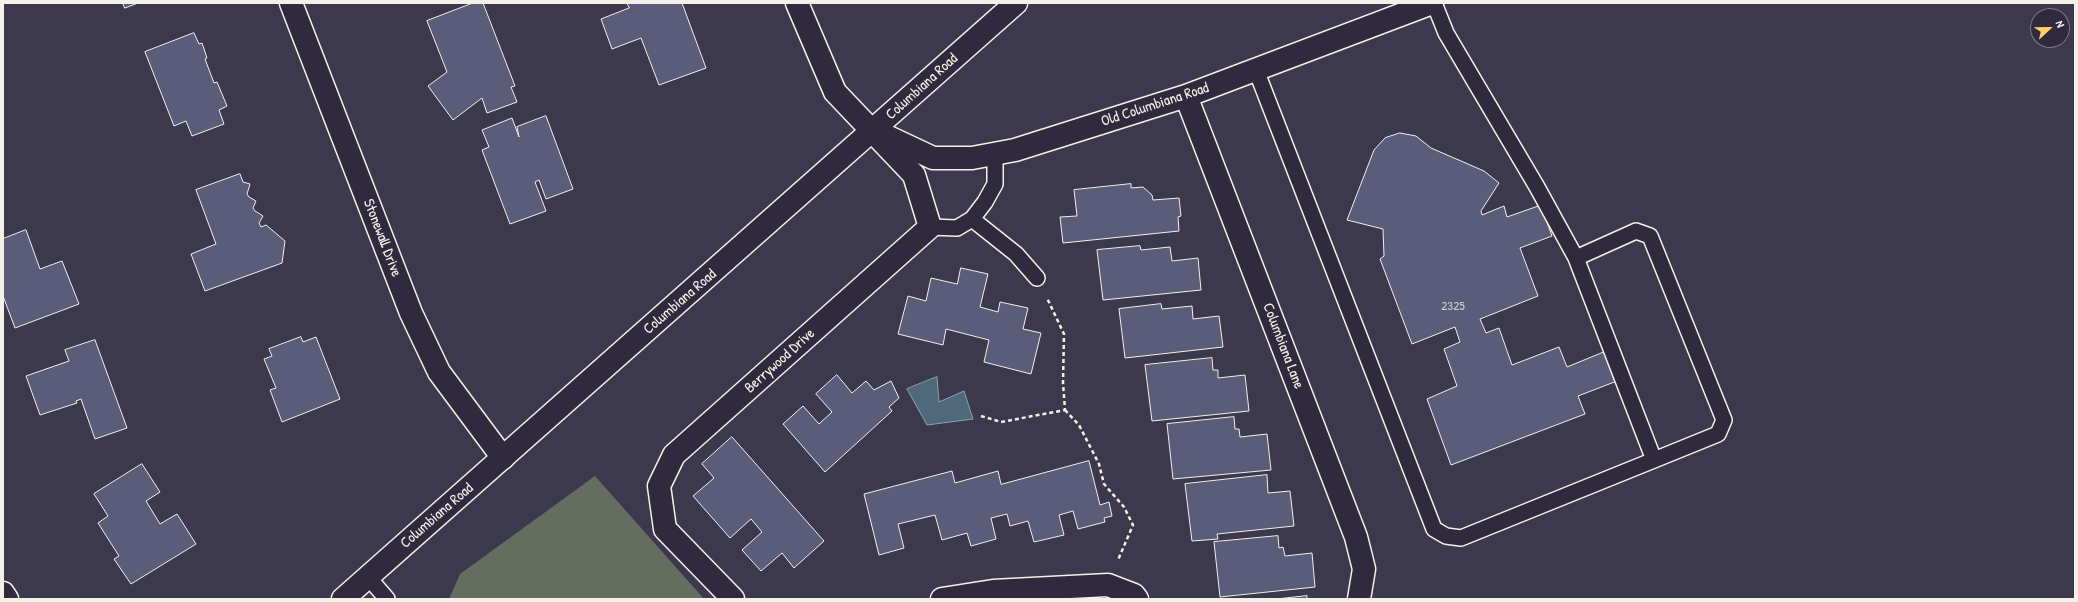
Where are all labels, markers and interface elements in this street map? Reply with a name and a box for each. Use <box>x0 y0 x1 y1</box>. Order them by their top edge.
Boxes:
north arrow <box>2030 8 2070 48</box>
text: N <box>2053 19 2068 29</box>
street label: Columbiana Road <box>882 50 962 124</box>
street label: Old Columbiana Road <box>1099 79 1211 131</box>
street label: Stonewall Drive <box>359 197 405 279</box>
street label: Columbiana Road <box>640 265 720 339</box>
house number: 2325 <box>1441 299 1465 315</box>
street label: Columbiana Lane <box>1258 301 1308 391</box>
street label: Berrywood Drive <box>741 325 819 397</box>
street label: Columbiana Road <box>397 479 477 553</box>

